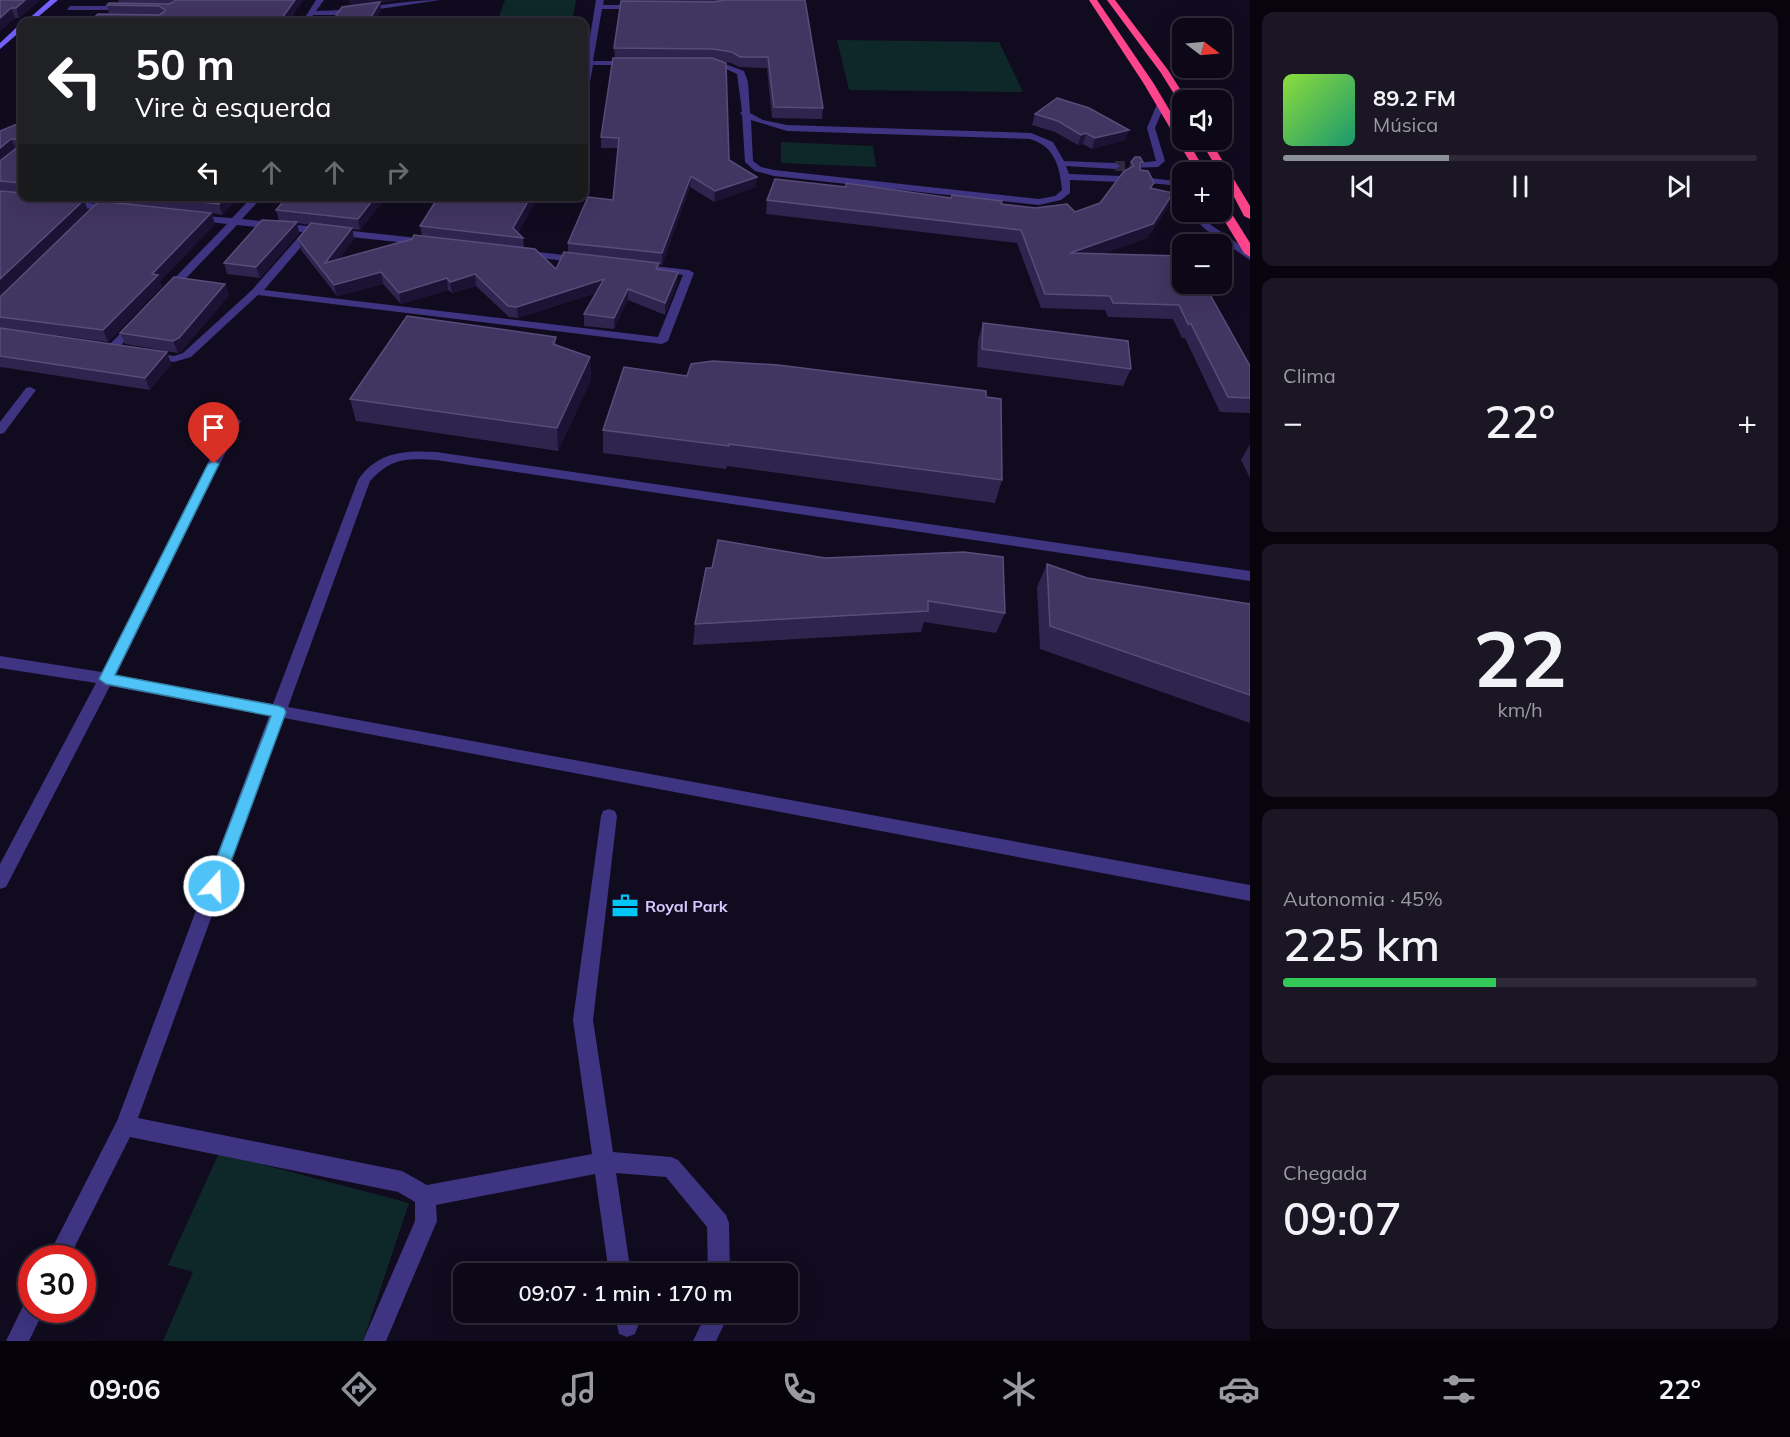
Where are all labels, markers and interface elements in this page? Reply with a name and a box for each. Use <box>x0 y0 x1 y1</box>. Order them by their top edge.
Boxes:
north arrow <box>1172 18 1232 78</box>
map controls <box>1172 18 1232 294</box>
text: 50 m <box>135 38 235 91</box>
icon: left <box>36 42 114 120</box>
text: 89.2 FM <box>1373 84 1456 112</box>
text: Vire à esquerda <box>135 90 331 124</box>
button: sound <box>1172 90 1232 150</box>
text: Música <box>1373 112 1438 137</box>
icon: left <box>192 156 225 189</box>
icon: ahead <box>255 156 288 189</box>
icon: ahead <box>318 156 351 189</box>
icon: right <box>381 156 414 189</box>
button: + <box>1172 162 1232 222</box>
icon: previous <box>1346 170 1379 203</box>
icon: pause <box>1504 170 1537 203</box>
icon: next <box>1662 170 1695 203</box>
button: − <box>1172 234 1232 294</box>
text: Clima <box>1283 363 1336 388</box>
text: 22° <box>1485 393 1555 449</box>
text: − <box>1283 401 1303 442</box>
text: + <box>1737 401 1757 442</box>
pin <box>188 402 239 464</box>
icon: arrive <box>197 411 230 444</box>
text: 22 <box>1473 609 1567 707</box>
text: km/h <box>1497 697 1543 722</box>
position arrow <box>182 854 246 918</box>
text: Autonomia · 45% <box>1283 886 1443 911</box>
office icon: Royal Park <box>610 891 640 921</box>
place label: Royal Park <box>645 896 729 916</box>
text: 225 km <box>1283 916 1440 972</box>
text: Chegada <box>1283 1160 1367 1185</box>
text: 09:07 <box>1283 1190 1402 1246</box>
speed limit sign: 30 <box>18 1245 96 1323</box>
text: 09:07 · 1 min · 170 m <box>518 1279 733 1307</box>
icon: directions <box>338 1368 380 1410</box>
icon: music <box>558 1368 600 1410</box>
icon: phone <box>778 1368 820 1410</box>
icon: climate <box>998 1368 1040 1410</box>
icon: car <box>1218 1368 1260 1410</box>
icon: filters <box>1438 1368 1480 1410</box>
text: 09:06 <box>89 1372 160 1406</box>
text: 22° <box>1658 1372 1701 1406</box>

